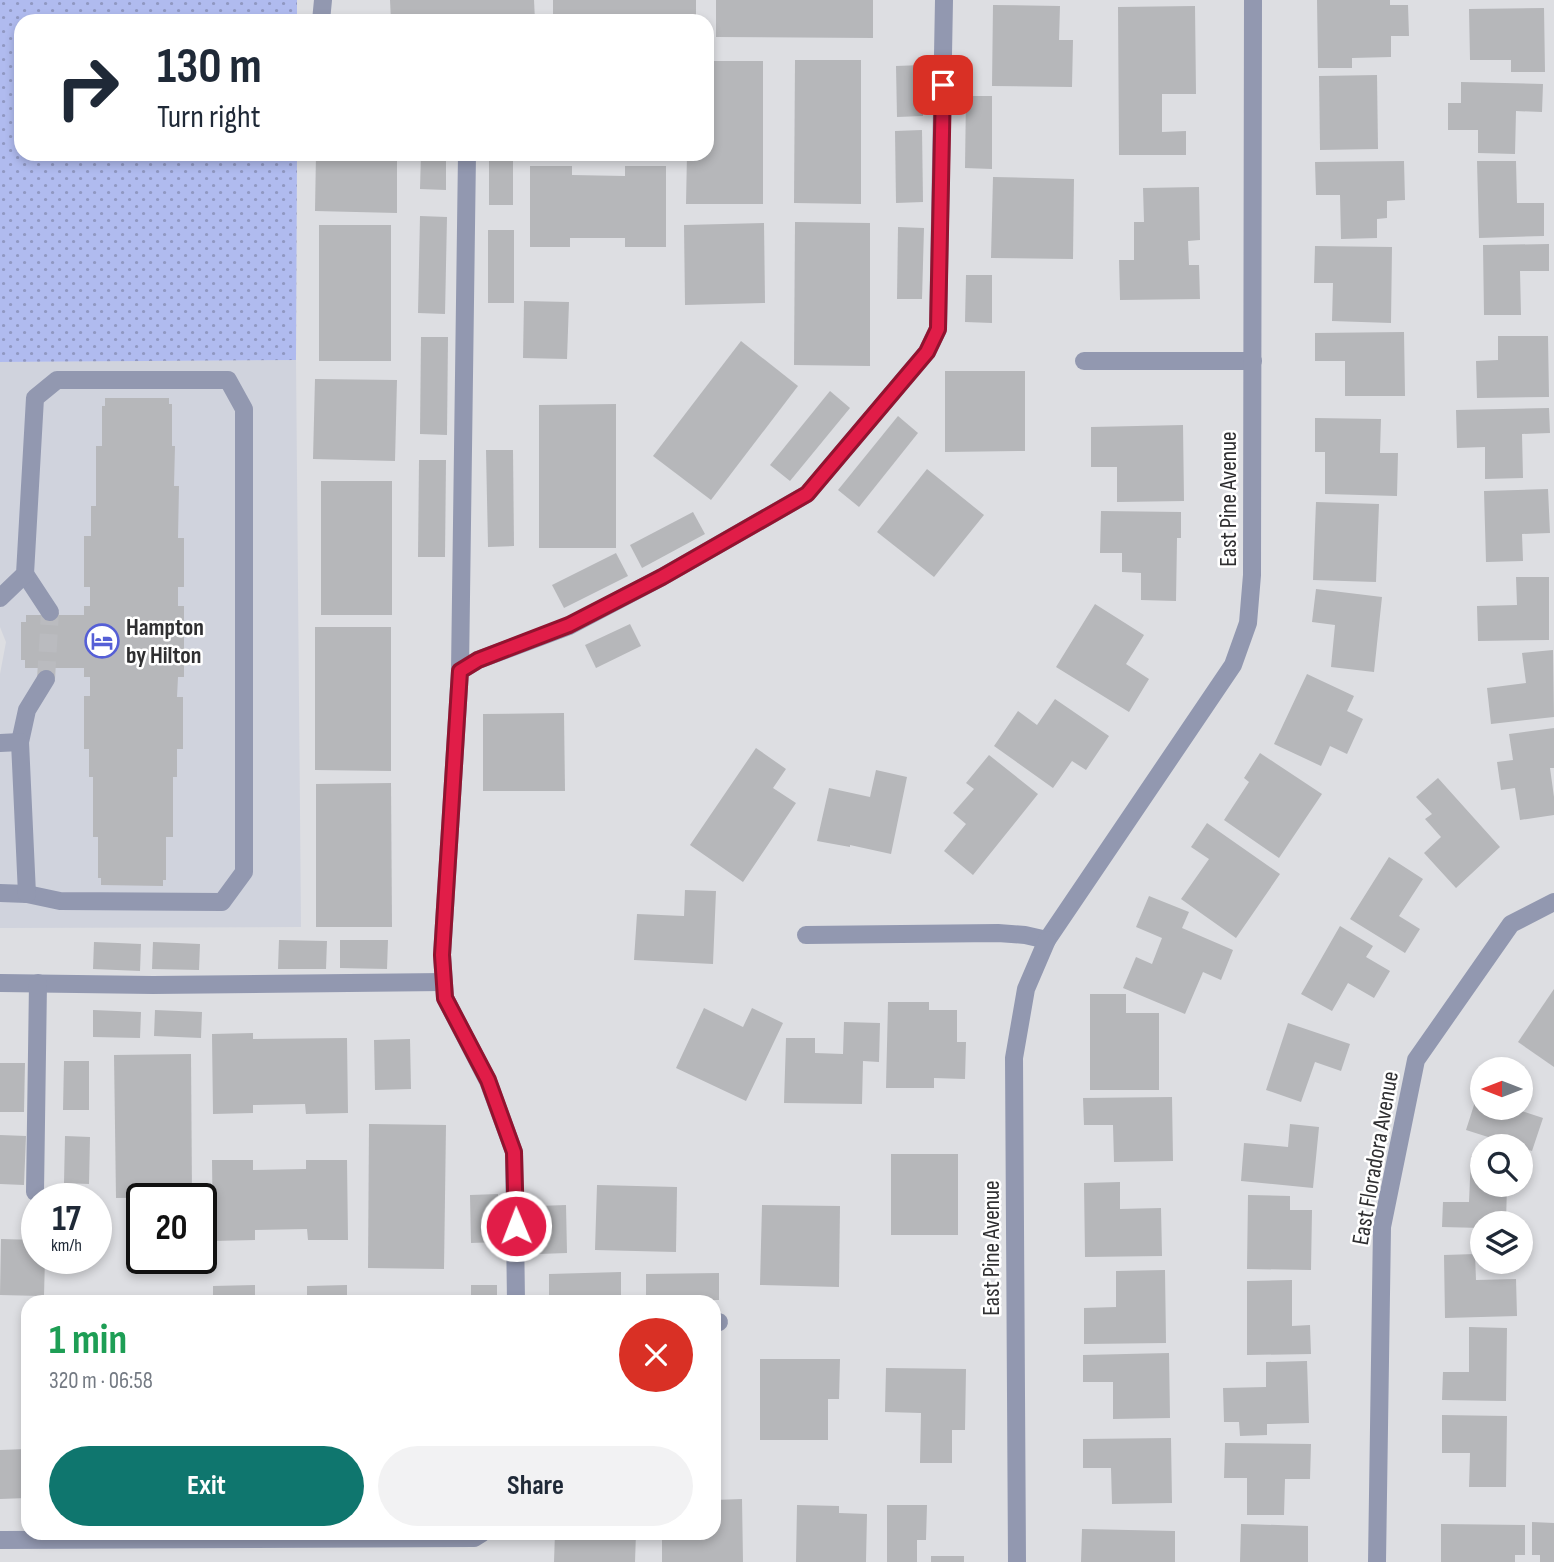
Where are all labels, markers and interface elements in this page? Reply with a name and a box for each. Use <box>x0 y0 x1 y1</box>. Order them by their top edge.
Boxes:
text: 130 m <box>157 38 262 97</box>
icon: right <box>42 42 133 133</box>
pin <box>913 55 973 115</box>
icon: arrive <box>924 66 962 104</box>
text: Turn right <box>157 98 261 137</box>
street label: East Pine Avenue <box>1214 431 1243 567</box>
place label: Hampton by Hilton <box>126 613 204 670</box>
hotel icon: Hampton by Hilton <box>83 622 121 660</box>
north arrow <box>1470 1057 1533 1120</box>
map controls <box>1470 1057 1533 1274</box>
street label: East Floradora Avenue <box>1346 1069 1405 1247</box>
button: search <box>1470 1134 1533 1197</box>
street label: East Pine Avenue <box>977 1180 1006 1316</box>
speed limit sign: 20 <box>126 1183 217 1274</box>
position arrow <box>479 1189 553 1263</box>
text: 17 <box>52 1198 81 1241</box>
button: layers <box>1470 1211 1533 1274</box>
text: km/h <box>51 1235 82 1256</box>
text: 1 min <box>49 1315 127 1366</box>
button: close <box>619 1318 693 1392</box>
text: 320 m · 06:58 <box>49 1367 153 1395</box>
button: Exit <box>49 1446 364 1526</box>
button: Share <box>378 1446 693 1526</box>

